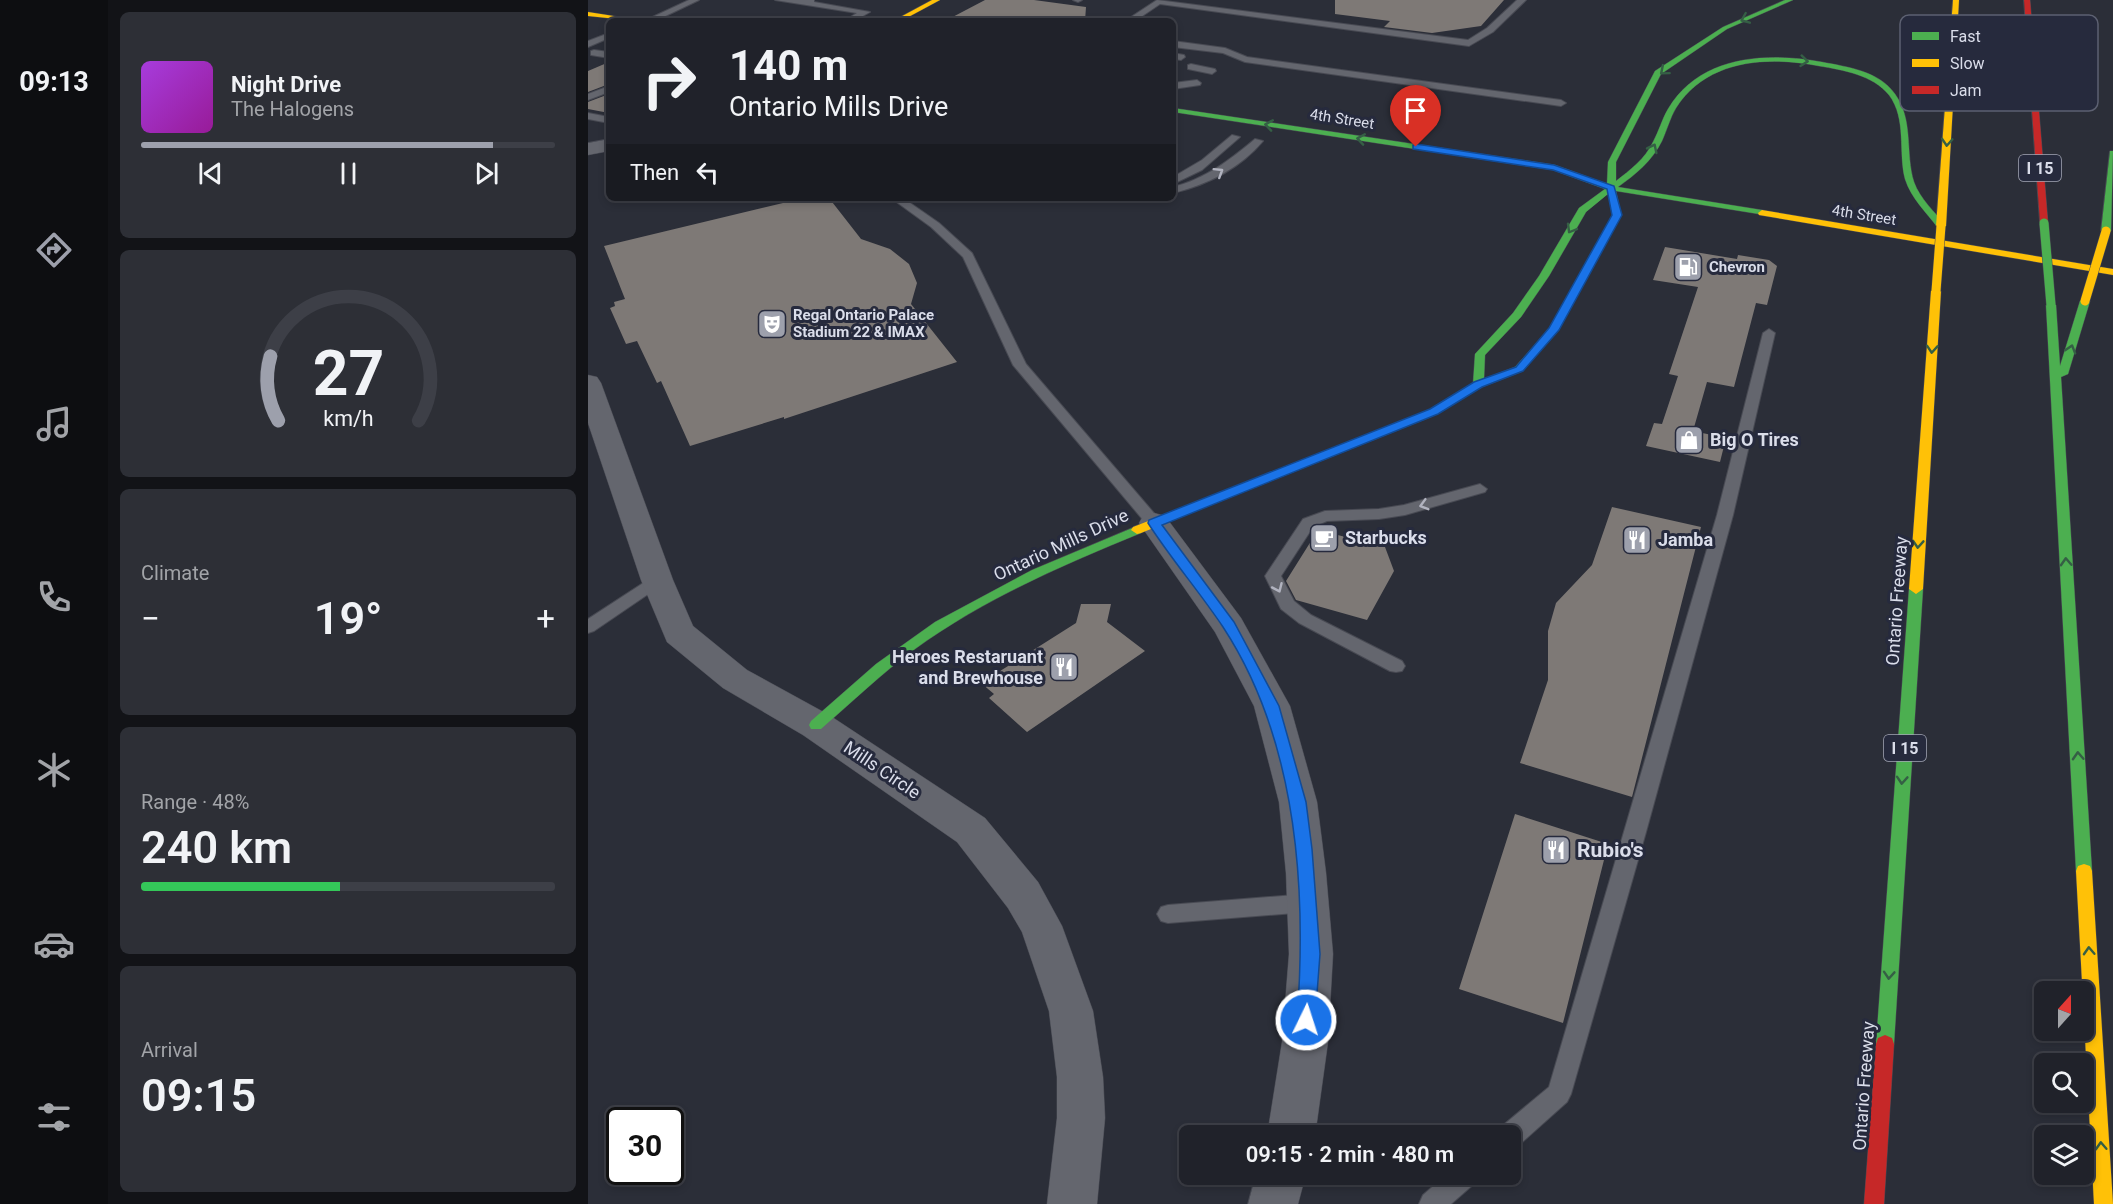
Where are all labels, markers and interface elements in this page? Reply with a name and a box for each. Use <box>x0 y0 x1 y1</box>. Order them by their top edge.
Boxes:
one-way arrow <box>1740 12 1751 24</box>
legend <box>1900 15 2098 111</box>
text: Fast <box>1950 27 1981 46</box>
text: 140 m <box>729 41 848 90</box>
icon: right <box>630 42 708 120</box>
one-way arrow <box>1799 54 1809 67</box>
text: Slow <box>1950 54 1985 73</box>
one-way arrow <box>1660 63 1671 74</box>
text: 09:13 <box>19 66 89 98</box>
text: Night Drive <box>231 72 341 97</box>
text: Jam <box>1950 81 1982 100</box>
pin <box>1390 85 1441 147</box>
text: Ontario Mills Drive <box>729 91 948 123</box>
icon: arrive <box>1399 94 1432 127</box>
text: The Halogens <box>231 97 354 121</box>
street label: 4th Street <box>1309 105 1376 133</box>
one-way arrow <box>1264 119 1274 131</box>
one-way arrow <box>1356 133 1365 145</box>
one-way arrow <box>1941 138 1954 147</box>
one-way arrow <box>1645 144 1657 155</box>
road number: I 15 <box>2019 155 2061 181</box>
icon: left <box>691 156 724 189</box>
icon: previous <box>194 157 227 190</box>
icon: pause <box>332 157 365 190</box>
icon: next <box>470 157 503 190</box>
text: Then <box>630 160 679 185</box>
one-way arrow <box>1212 168 1223 179</box>
street label: 4th Street <box>1831 201 1898 229</box>
one-way arrow <box>1567 223 1578 233</box>
icon: directions <box>33 229 75 271</box>
fuel station icon: Chevron <box>1672 251 1704 283</box>
place label: Chevron <box>1709 258 1765 276</box>
place label: Regal Ontario Palace Stadium 22 & IMAX <box>793 306 934 341</box>
theatre icon: Regal Ontario Palace Stadium 22 & IMAX <box>756 308 788 340</box>
text: 27 <box>312 337 384 410</box>
one-way arrow <box>2064 344 2076 355</box>
one-way arrow <box>1925 345 1938 354</box>
icon: music <box>33 403 75 445</box>
text: km/h <box>323 406 373 431</box>
shop icon: Big O Tires <box>1673 424 1705 456</box>
place label: Big O Tires <box>1710 429 1799 450</box>
one-way arrow <box>1419 498 1430 510</box>
street label: Ontario Mills Drive <box>990 504 1131 585</box>
cafe icon: Starbucks <box>1308 522 1340 554</box>
restaurant icon: Jamba <box>1621 524 1653 556</box>
place label: Starbucks <box>1345 527 1427 548</box>
place label: Jamba <box>1658 529 1713 550</box>
street label: Ontario Freeway <box>1882 535 1912 666</box>
one-way arrow <box>1912 540 1925 549</box>
one-way arrow <box>2060 557 2073 566</box>
text: Climate <box>141 561 209 585</box>
icon: phone <box>33 576 75 618</box>
one-way arrow <box>1271 581 1283 592</box>
text: 19° <box>314 592 382 645</box>
text: − <box>141 599 160 638</box>
text: + <box>536 599 555 638</box>
place label: Heroes Restaruant and Brewhouse <box>892 646 1043 688</box>
restaurant icon: Heroes Restaruant and Brewhouse <box>1048 651 1080 683</box>
road number: I 15 <box>1884 735 1926 761</box>
street label: Mills Circle <box>840 736 925 803</box>
icon: climate <box>33 749 75 791</box>
one-way arrow <box>2071 752 2084 761</box>
one-way arrow <box>1896 776 1909 785</box>
text: Range · 48% <box>141 790 249 814</box>
text: 240 km <box>141 821 292 874</box>
restaurant icon: Rubio's <box>1540 834 1572 866</box>
place label: Rubio's <box>1577 838 1644 862</box>
icon: car <box>33 923 75 965</box>
one-way arrow <box>2083 946 2096 955</box>
one-way arrow <box>1883 970 1896 980</box>
north arrow <box>2034 981 2094 1041</box>
map controls <box>2034 981 2094 1185</box>
position arrow <box>1274 988 1338 1052</box>
street label: Ontario Freeway <box>1849 1020 1879 1151</box>
text: Arrival <box>141 1038 198 1062</box>
button: search <box>2034 1053 2094 1113</box>
text: 09:15 <box>141 1069 256 1122</box>
icon: filters <box>33 1096 75 1138</box>
speed limit sign: 30 <box>606 1107 684 1185</box>
button: layers <box>2034 1125 2094 1185</box>
one-way arrow <box>2094 1141 2107 1150</box>
text: 09:15 · 2 min · 480 m <box>1246 1142 1454 1167</box>

